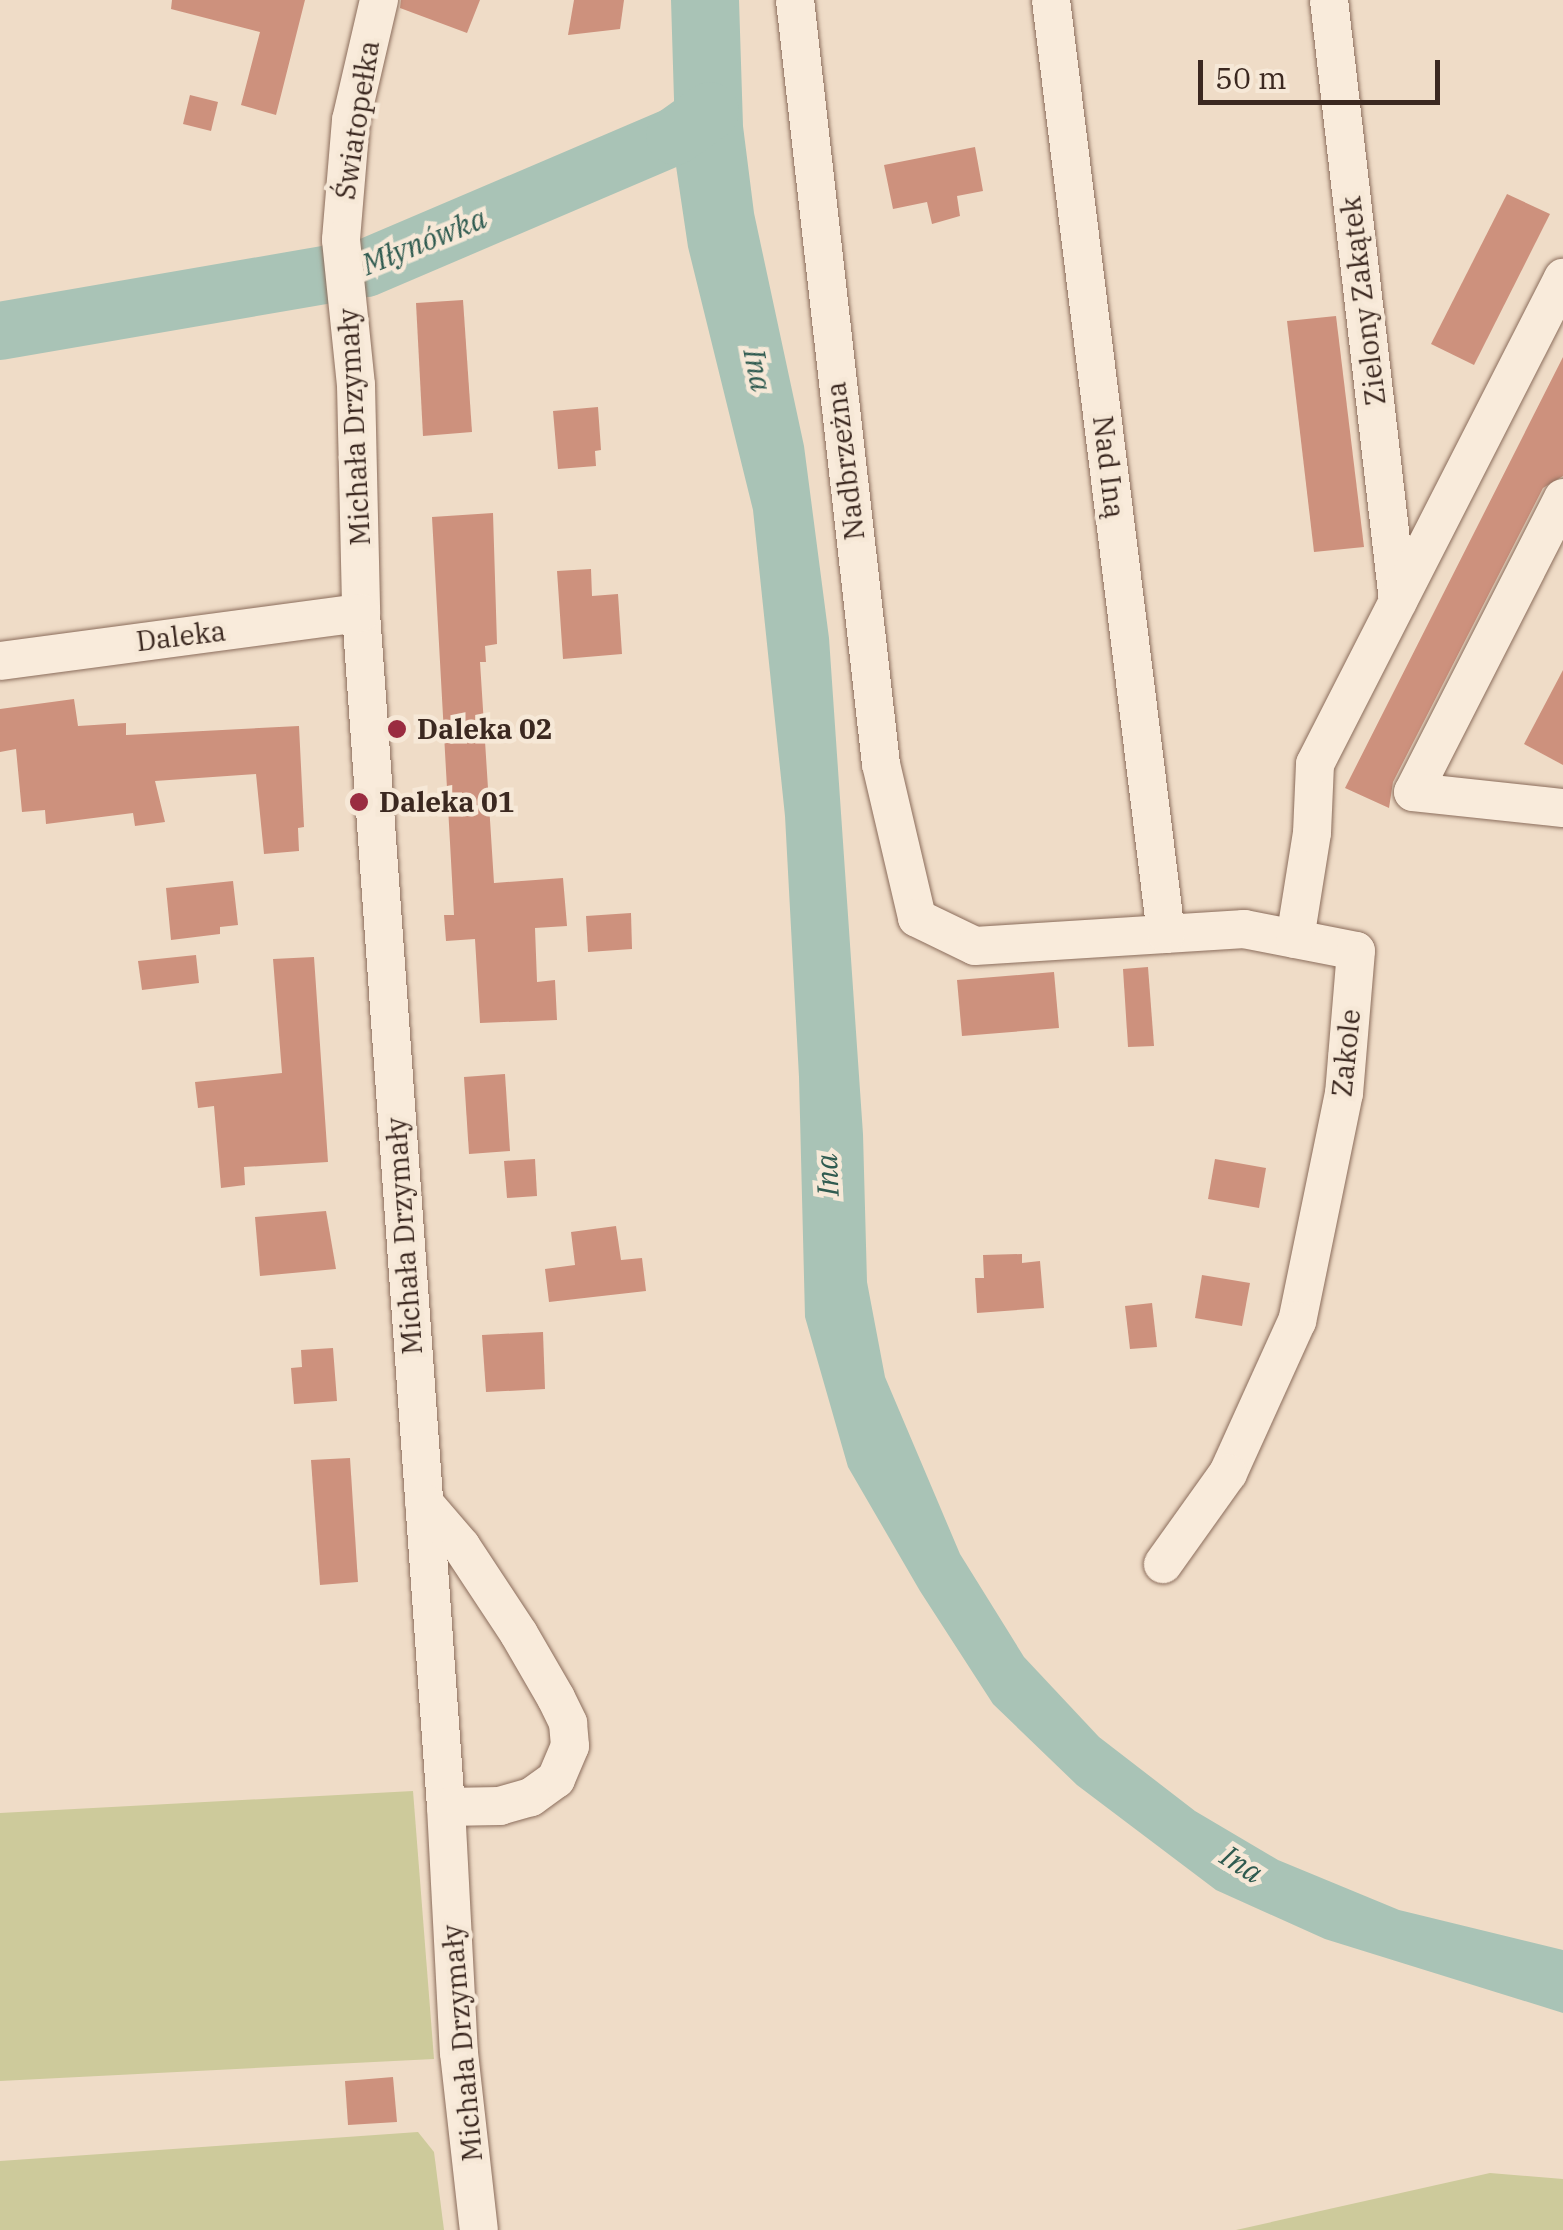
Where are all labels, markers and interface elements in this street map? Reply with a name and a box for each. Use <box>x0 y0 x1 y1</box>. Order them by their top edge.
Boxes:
street label: Światopełka <box>328 38 386 202</box>
scale bar <box>1203 40 1446 102</box>
text: 50 m <box>1215 58 1287 97</box>
street label: Zielony Zakątek <box>1333 194 1393 408</box>
water label: Młynówka <box>356 200 492 282</box>
street label: Michała Drzymały <box>331 307 377 547</box>
water label: Ina <box>736 346 780 394</box>
street label: Nadbrzeżna <box>819 380 871 542</box>
street label: Nad Iną <box>1086 414 1132 520</box>
street label: Daleka <box>134 614 228 658</box>
place label: Daleka 02 <box>417 712 553 746</box>
marker: Daleka 02 <box>386 718 408 740</box>
place label: Daleka 01 <box>379 785 515 819</box>
marker: Daleka 01 <box>348 791 370 813</box>
street label: Zakole <box>1325 1007 1367 1099</box>
street label: Michała Drzymały <box>379 1116 429 1356</box>
water label: Ina <box>808 1153 846 1197</box>
water label: Ina <box>1214 1837 1270 1891</box>
street label: Michała Drzymały <box>435 1923 489 2163</box>

